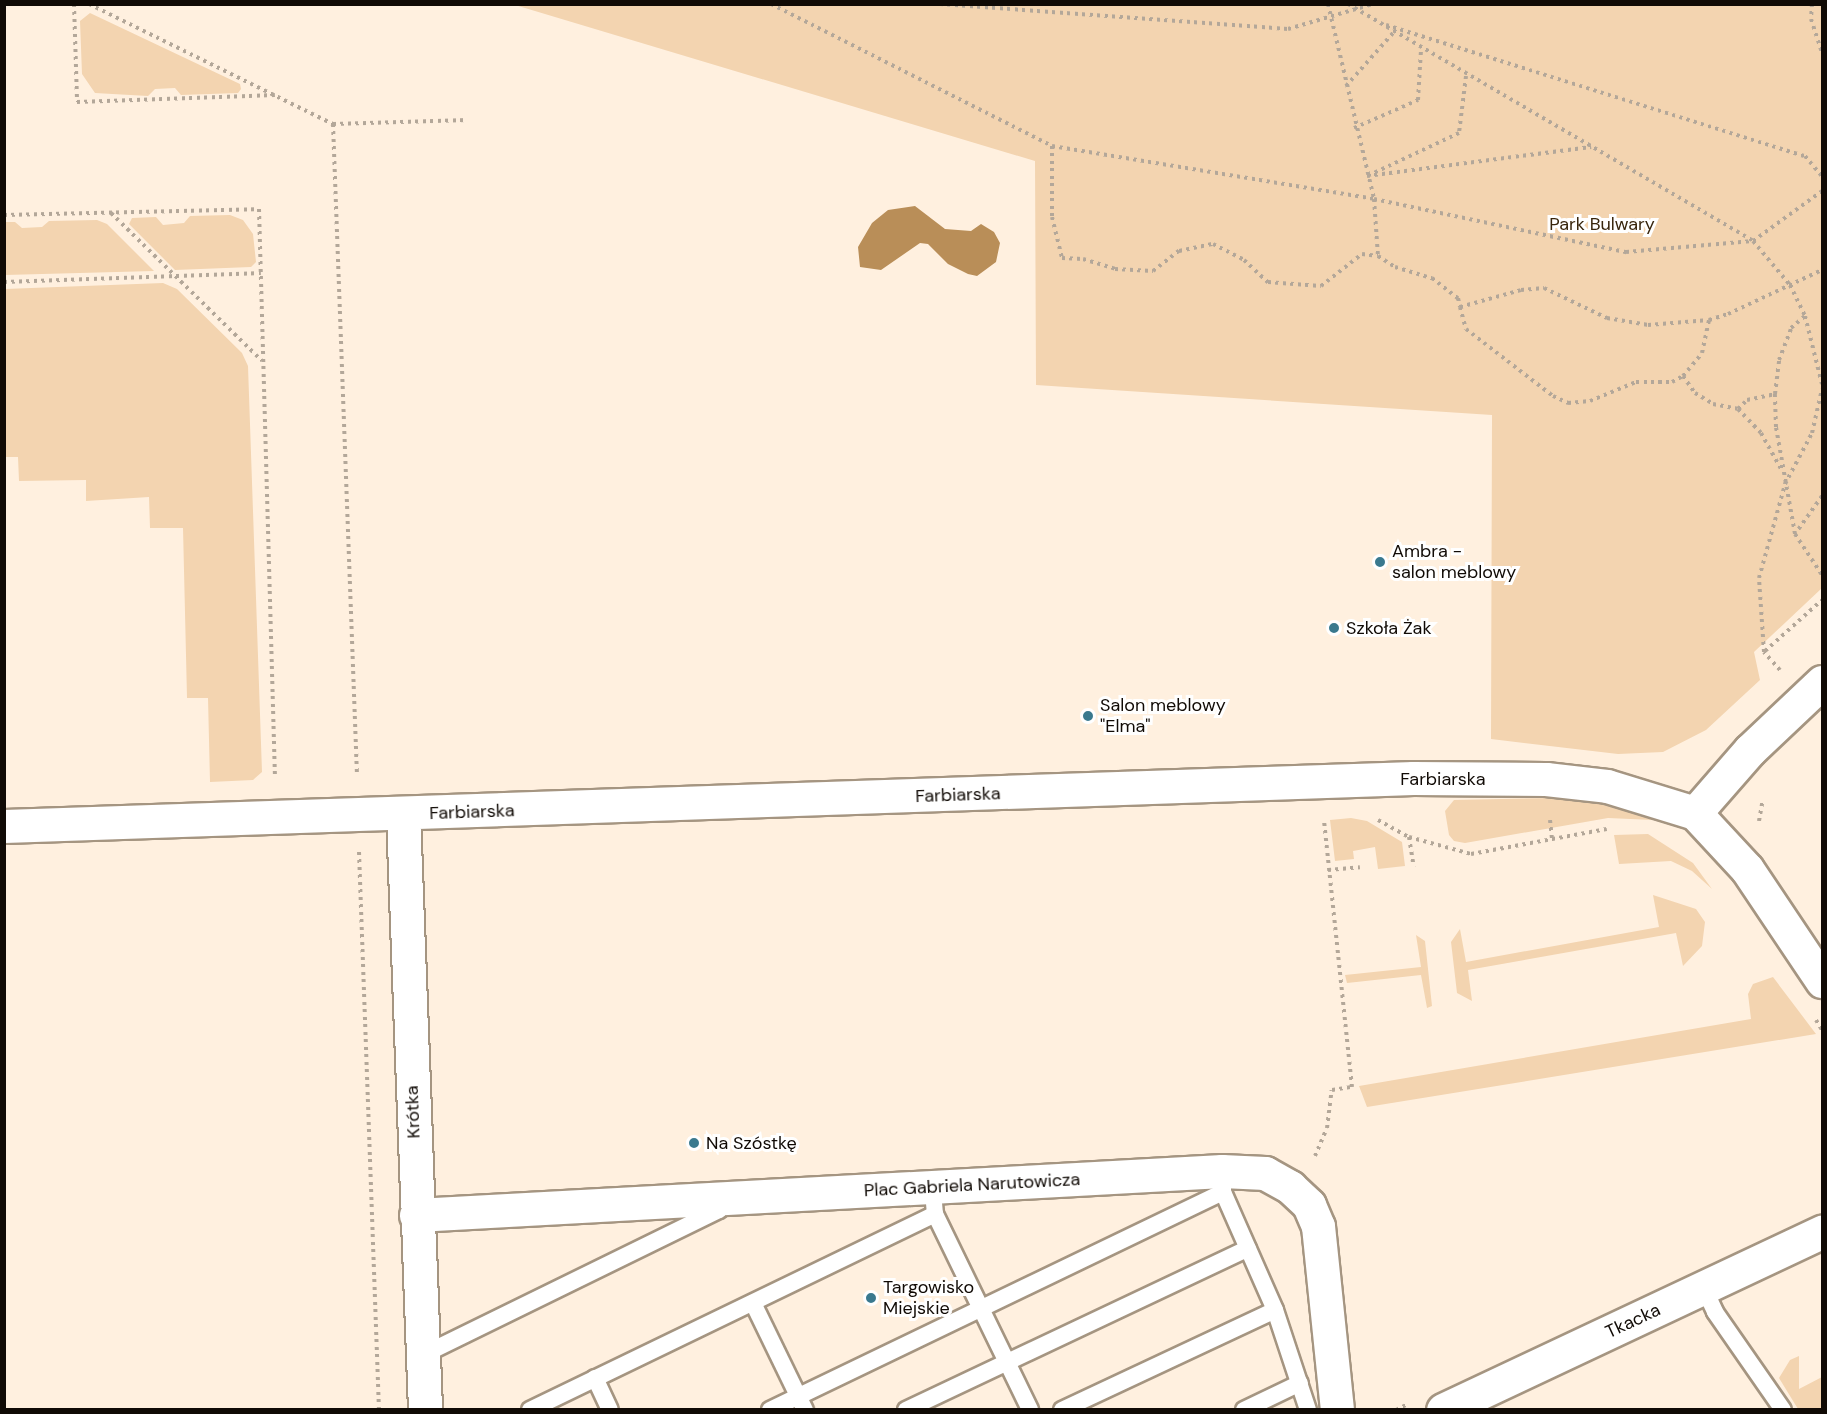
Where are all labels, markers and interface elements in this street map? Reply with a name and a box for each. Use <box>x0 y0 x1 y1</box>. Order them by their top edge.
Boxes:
park label: Park Bulwary <box>1549 213 1655 235</box>
place label: Ambra - salon meblowy <box>1392 541 1516 584</box>
marker: Ambra - salon meblowy <box>1373 555 1387 569</box>
place label: Szkoła Żak <box>1346 617 1431 639</box>
marker: Szkoła Żak <box>1327 621 1341 635</box>
place label: Salon meblowy "Elma" <box>1100 695 1226 738</box>
marker: Salon meblowy "Elma" <box>1081 709 1095 723</box>
street label: Farbiarska <box>1400 768 1486 790</box>
street label: Farbiarska <box>915 783 1001 807</box>
street label: Farbiarska <box>429 800 515 824</box>
street label: Krótka <box>401 1085 425 1139</box>
place label: Na Szóstkę <box>706 1132 797 1154</box>
marker: Na Szóstkę <box>687 1136 701 1150</box>
street label: Plac Gabriela Narutowicza <box>863 1169 1081 1201</box>
place label: Targowisko Miejskie <box>883 1277 974 1320</box>
marker: Targowisko Miejskie <box>864 1291 878 1305</box>
street label: Tkacka <box>1602 1299 1664 1343</box>

